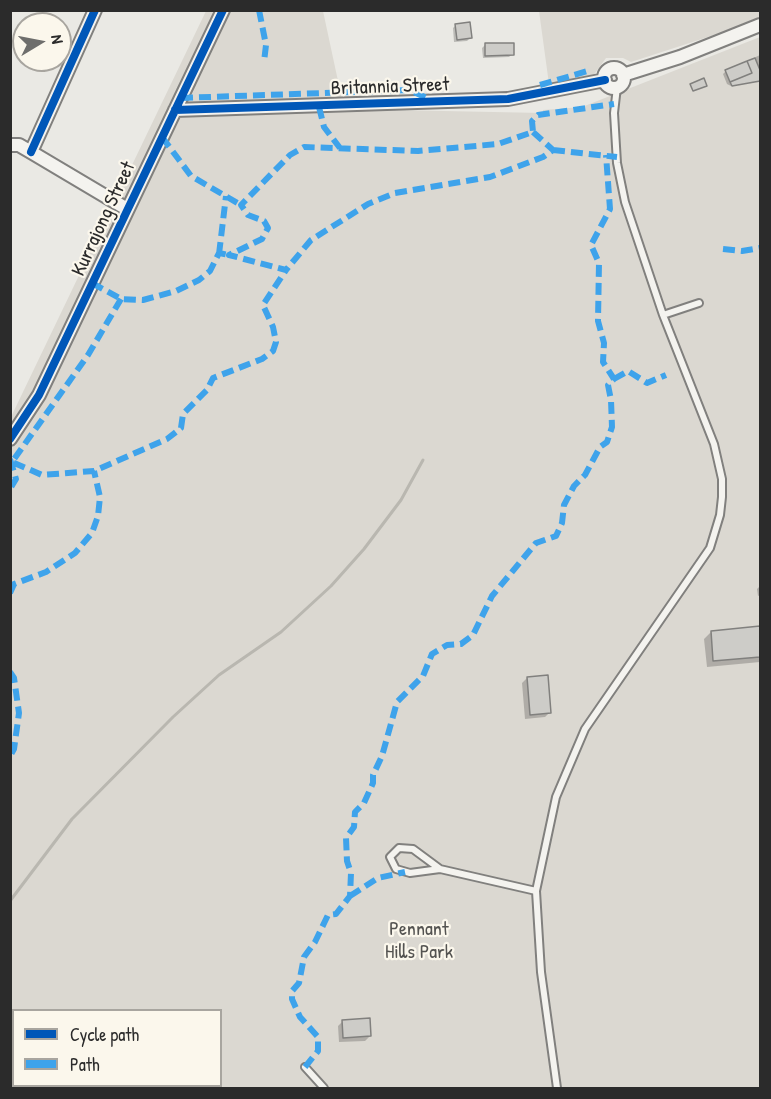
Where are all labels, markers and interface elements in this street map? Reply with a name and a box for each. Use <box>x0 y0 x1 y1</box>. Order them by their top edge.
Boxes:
north arrow <box>12 12 72 72</box>
text: N <box>46 33 69 45</box>
street label: Britannia Street <box>330 73 450 101</box>
street label: Kurrajong Street <box>67 158 141 280</box>
park label: Pennant Hills Park <box>385 918 453 965</box>
legend <box>12 1009 222 1087</box>
text: Cycle path <box>70 1022 139 1047</box>
text: Path <box>70 1052 99 1077</box>

